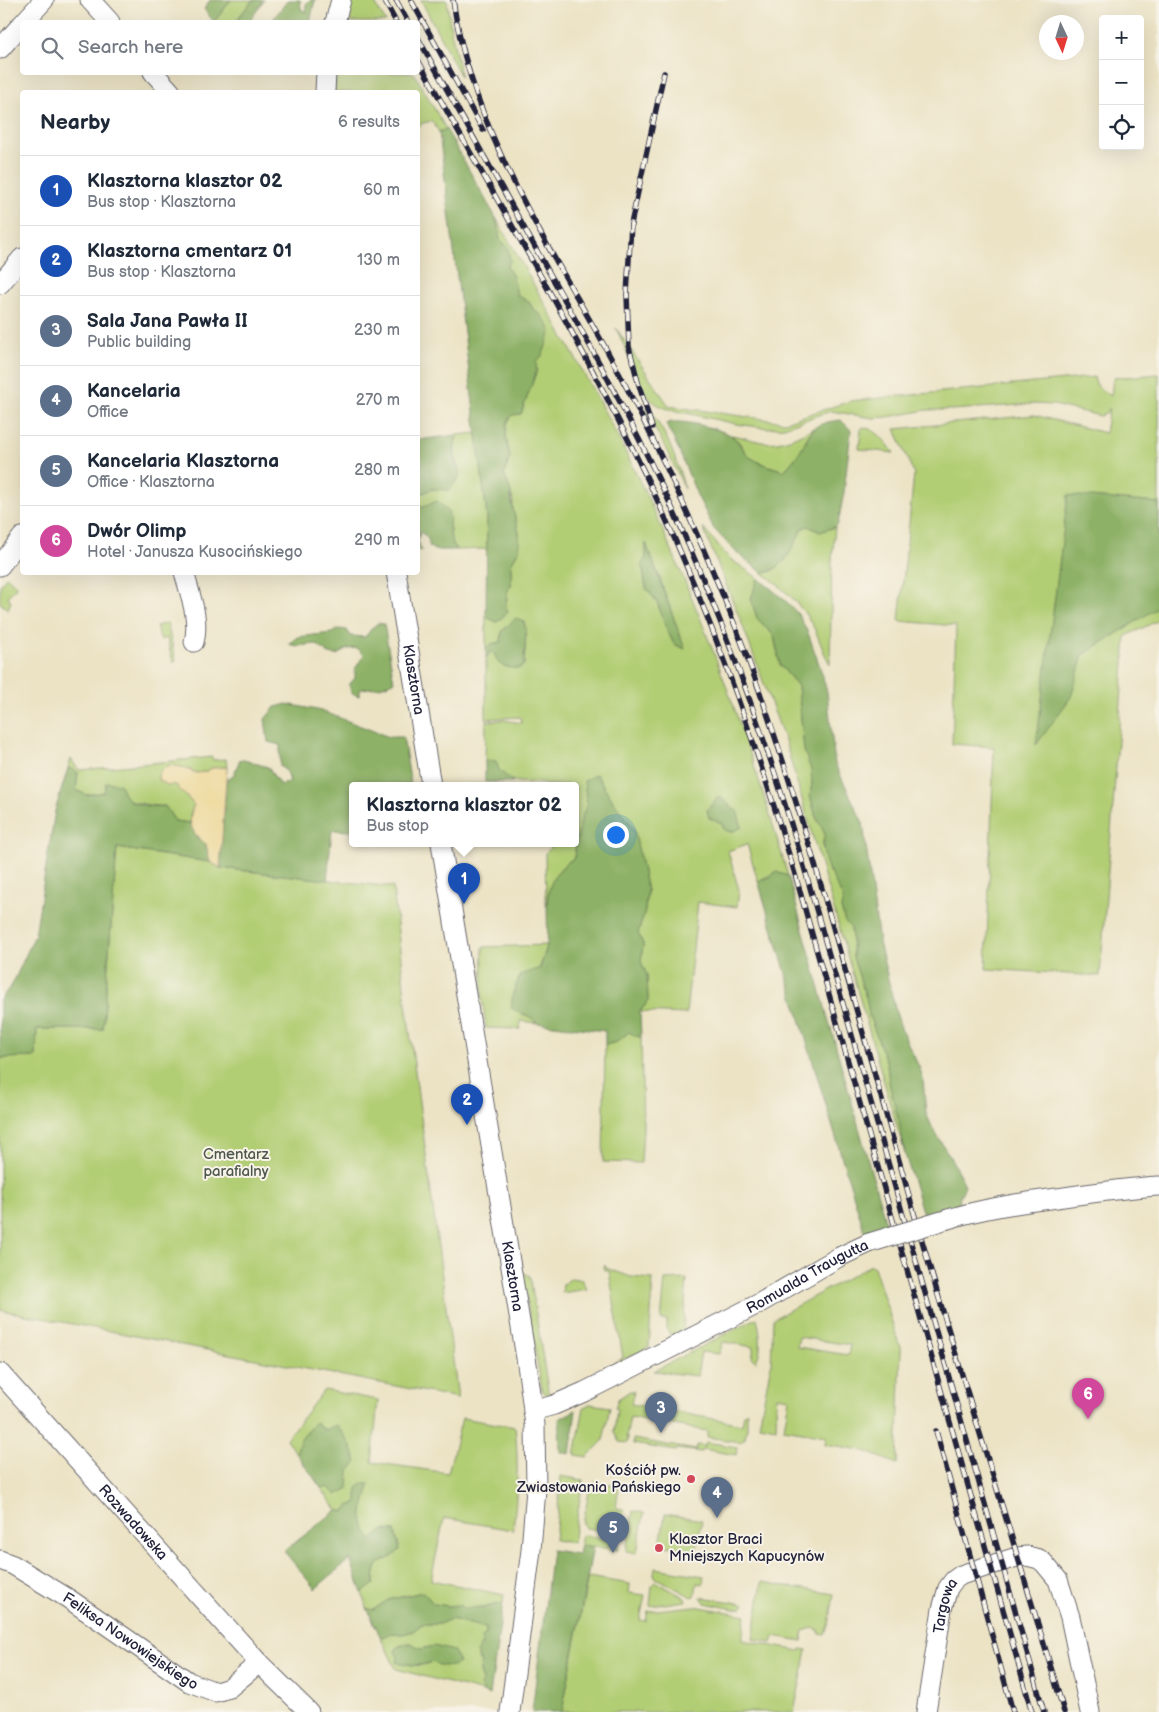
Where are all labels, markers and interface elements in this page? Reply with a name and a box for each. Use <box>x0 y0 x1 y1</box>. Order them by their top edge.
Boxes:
north arrow <box>1039 15 1084 60</box>
map controls <box>1099 15 1144 150</box>
button: + <box>1099 15 1144 60</box>
search box <box>20 20 420 75</box>
icon: search <box>38 34 66 62</box>
text: Search here <box>78 36 183 59</box>
button: − <box>1099 60 1144 105</box>
button: locate <box>1099 105 1144 150</box>
text: Nearby <box>40 110 110 135</box>
text: 6 results <box>338 113 400 132</box>
text: Klasztorna klasztor 02 <box>87 170 282 193</box>
text: 1 <box>53 181 59 200</box>
text: 60 m <box>363 181 400 200</box>
text: Bus stop · Klasztorna <box>87 193 236 212</box>
text: Klasztorna cmentarz 01 <box>87 240 292 263</box>
text: 2 <box>51 251 61 270</box>
text: 130 m <box>357 251 400 270</box>
text: Bus stop · Klasztorna <box>87 263 236 282</box>
text: Sala Jana Pawła II <box>87 310 248 333</box>
text: 3 <box>51 321 61 340</box>
text: 230 m <box>354 321 400 340</box>
text: Public building <box>87 333 191 352</box>
text: Kancelaria <box>87 380 181 403</box>
text: 4 <box>51 391 61 410</box>
text: 270 m <box>356 391 400 410</box>
text: Office <box>87 403 129 422</box>
text: Kancelaria Klasztorna <box>87 450 279 473</box>
text: 5 <box>51 461 61 480</box>
text: 280 m <box>354 461 400 480</box>
text: Office · Klasztorna <box>87 473 215 492</box>
text: Dwór Olimp <box>87 520 186 543</box>
text: 6 <box>51 531 61 550</box>
text: 290 m <box>354 531 400 550</box>
text: Hotel · Janusza Kusocińskiego <box>87 543 303 562</box>
street label: Klasztorna <box>398 643 428 716</box>
popup <box>349 782 579 847</box>
text: Klasztorna klasztor 02 <box>366 794 562 817</box>
text: Bus stop <box>366 817 429 836</box>
your location <box>603 822 629 848</box>
pin: 1 <box>448 863 480 904</box>
pin: 2 <box>451 1084 483 1125</box>
park label: Cmentarz parafialny <box>203 1145 270 1181</box>
street label: Romualda Traugutta <box>743 1236 872 1318</box>
street label: Klasztorna <box>497 1240 527 1313</box>
pin: 6 <box>1072 1378 1104 1419</box>
pin: 3 <box>645 1392 677 1433</box>
place label: Kościół pw. Zwiastowania Pańskiego <box>516 1461 681 1497</box>
marker: Kościół pw. Zwiastowania Pańskiego <box>685 1473 697 1485</box>
pin: 4 <box>701 1477 733 1518</box>
street label: Rozwadowska <box>94 1481 172 1564</box>
pin: 5 <box>597 1512 629 1553</box>
place label: Klasztor Braci Mniejszych Kapucynów <box>669 1530 824 1566</box>
marker: Klasztor Braci Mniejszych Kapucynów <box>653 1542 665 1554</box>
street label: Targowa <box>929 1574 962 1635</box>
street label: Feliksa Nowowiejskiego <box>59 1588 200 1694</box>

